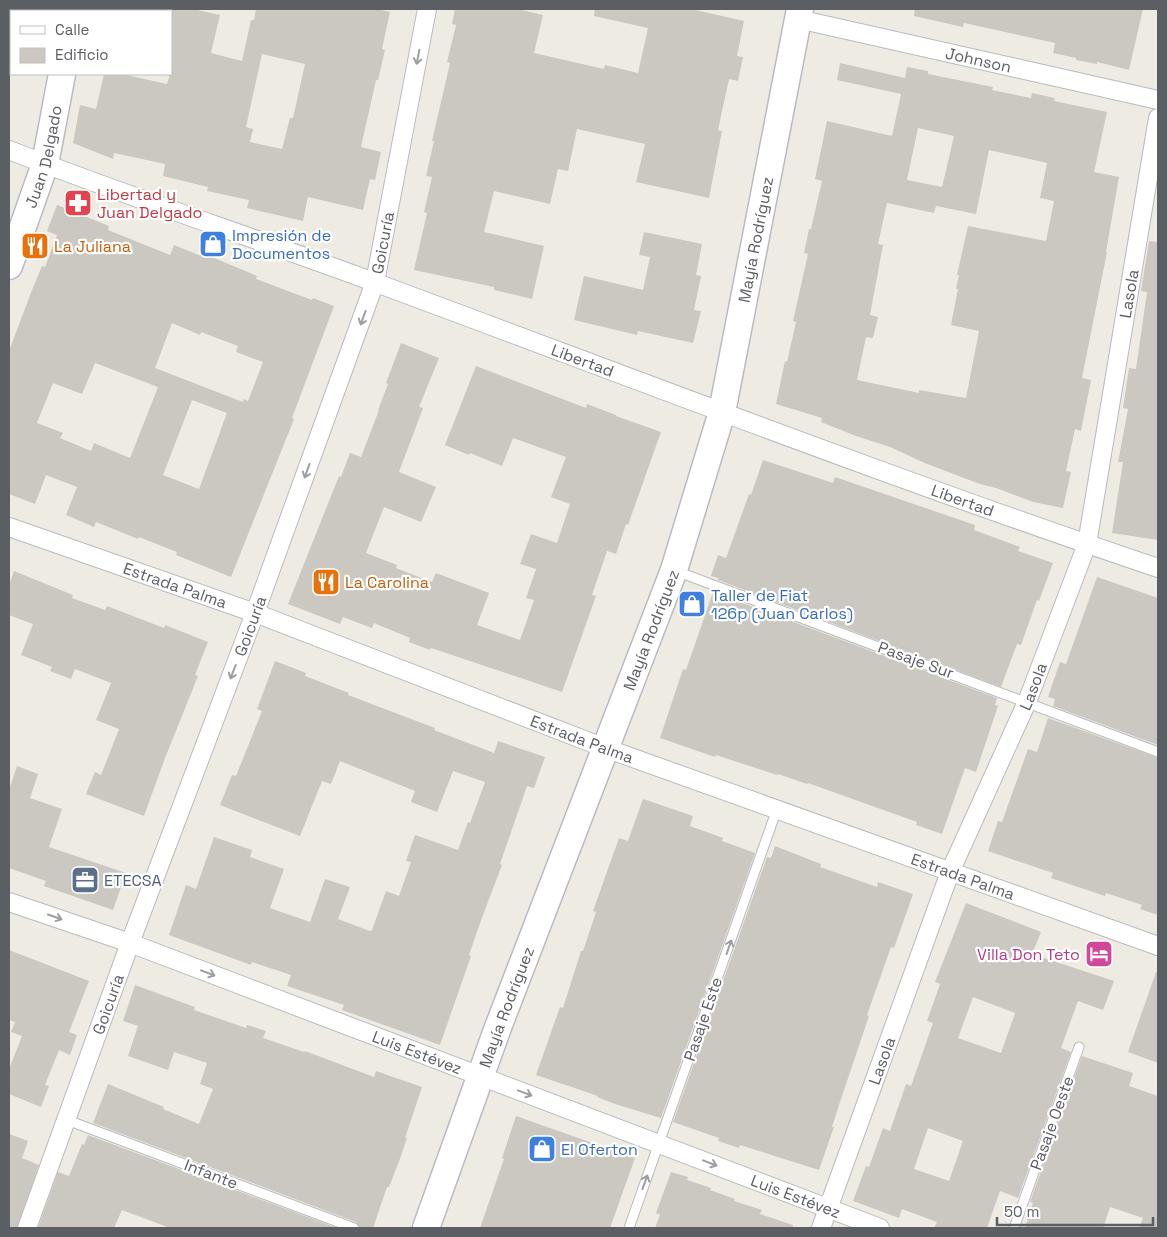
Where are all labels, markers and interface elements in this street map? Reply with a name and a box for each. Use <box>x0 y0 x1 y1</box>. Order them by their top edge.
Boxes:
legend <box>10 10 172 75</box>
text: Calle <box>55 20 90 39</box>
street label: Johnson <box>944 42 1013 77</box>
text: Edificio <box>55 45 109 64</box>
one-way arrow <box>413 48 422 64</box>
street label: Juan Delgado <box>20 103 66 211</box>
street label: Mayía Rodríguez <box>733 175 778 304</box>
place label: Libertad y Juan Delgado <box>97 184 202 223</box>
pharmacy icon: Libertad y Juan Delgado <box>63 188 93 218</box>
street label: Goicuría <box>366 210 399 276</box>
place label: Impresión de Documentos <box>232 225 331 264</box>
shop icon: Impresión de Documentos <box>198 229 228 259</box>
restaurant icon: La Juliana <box>20 231 50 261</box>
place label: La Juliana <box>54 236 131 257</box>
street label: Lasola <box>1114 268 1143 320</box>
one-way arrow <box>358 310 367 325</box>
street label: Libertad <box>548 339 617 381</box>
one-way arrow <box>302 462 311 478</box>
street label: Libertad <box>929 479 997 521</box>
street label: Estrada Palma <box>120 557 230 613</box>
restaurant icon: La Carolina <box>311 567 341 597</box>
street label: Mayía Rodríguez <box>618 567 684 693</box>
place label: La Carolina <box>345 572 429 593</box>
place label: Taller de Fiat 126p (Juan Carlos) <box>711 585 853 624</box>
shop icon: Taller de Fiat 126p (Juan Carlos) <box>677 589 707 619</box>
street label: Goicuría <box>229 593 271 659</box>
street label: Pasaje Sur <box>875 637 957 683</box>
street label: Lasola <box>1014 660 1052 714</box>
one-way arrow <box>228 664 237 680</box>
street label: Estrada Palma <box>528 710 636 768</box>
street label: Estrada Palma <box>908 848 1018 904</box>
office icon: ETECSA <box>70 865 100 895</box>
place label: ETECSA <box>104 870 162 891</box>
one-way arrow <box>47 913 63 923</box>
one-way arrow <box>724 939 734 955</box>
hotel icon: Villa Don Teto <box>1084 939 1114 969</box>
street label: Mayía Rodríguez <box>474 944 539 1070</box>
place label: Villa Don Teto <box>977 944 1080 965</box>
one-way arrow <box>199 969 215 978</box>
street label: Goicuría <box>87 971 128 1037</box>
street label: Pasaje Este <box>679 974 727 1064</box>
street label: Luis Estévez <box>369 1026 465 1079</box>
street label: Lasola <box>863 1034 900 1087</box>
street label: Pasaje Oeste <box>1025 1073 1079 1173</box>
one-way arrow <box>517 1089 533 1098</box>
shop icon: El Oferton <box>527 1134 557 1164</box>
place label: El Oferton <box>561 1139 638 1160</box>
street label: Infante <box>181 1154 241 1194</box>
one-way arrow <box>702 1159 717 1168</box>
street label: Luis Estévez <box>748 1169 844 1223</box>
one-way arrow <box>641 1175 650 1191</box>
scale bar <box>997 1194 1153 1226</box>
text: 50 m <box>1004 1202 1039 1221</box>

